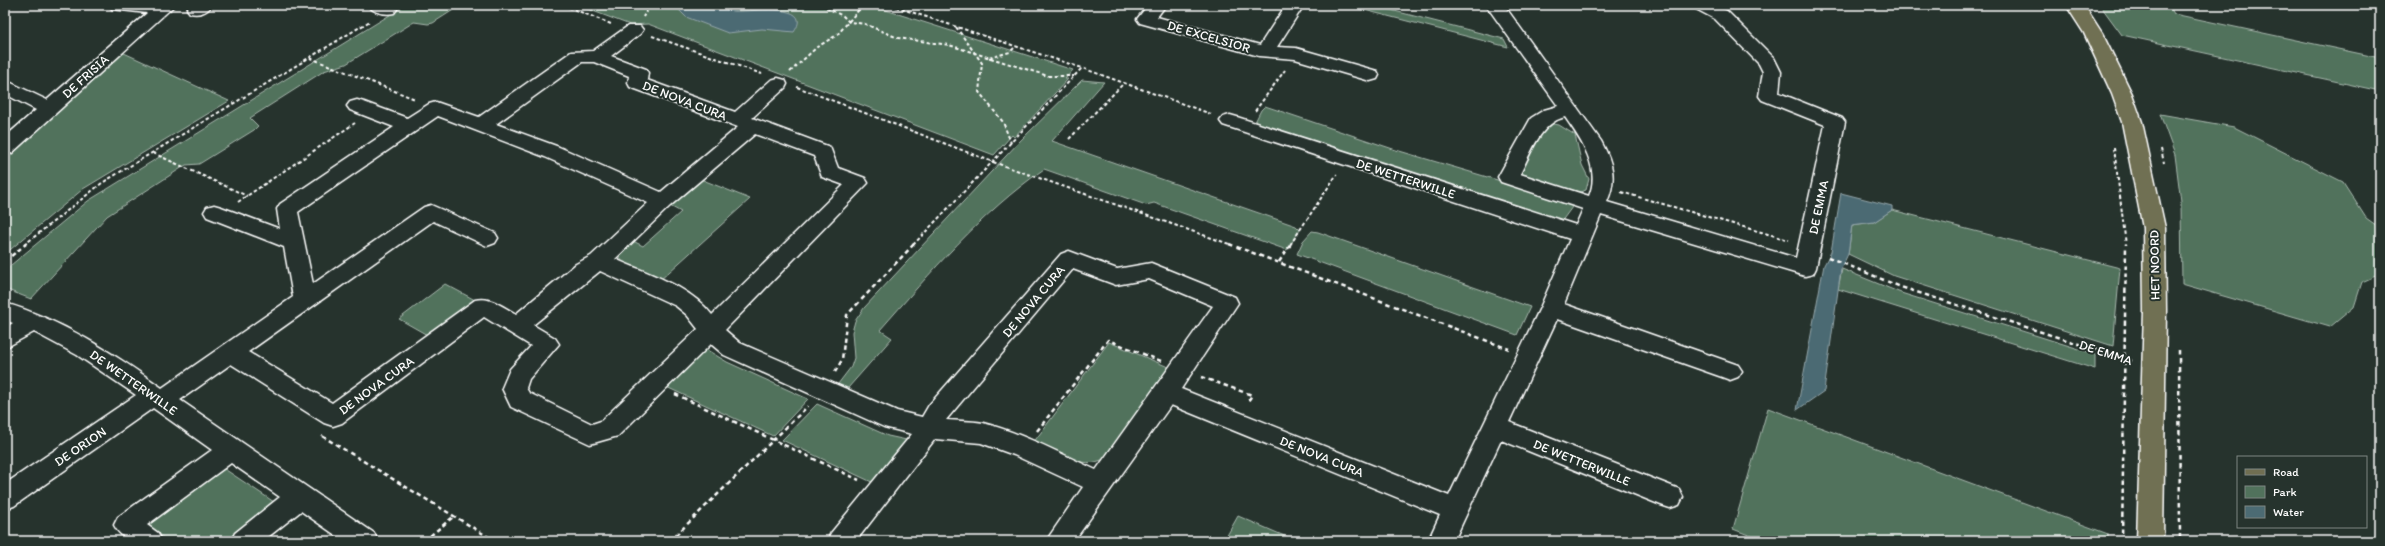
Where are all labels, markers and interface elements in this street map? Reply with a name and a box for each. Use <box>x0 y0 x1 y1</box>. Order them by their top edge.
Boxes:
street label: DE EXCELSIOR <box>1166 17 1252 55</box>
street label: DE FRISIA <box>59 51 112 101</box>
street label: DE NOVA CURA <box>641 77 730 124</box>
street label: DE WETTERWILLE <box>1354 155 1457 202</box>
street label: DE EMMA <box>1805 178 1832 236</box>
street label: HET NOORD <box>2146 230 2163 300</box>
street label: DE NOVA CURA <box>999 262 1068 340</box>
street label: DE EMMA <box>2077 337 2135 368</box>
street label: DE WETTERWILLE <box>87 347 180 418</box>
street label: DE NOVA CURA <box>336 353 417 418</box>
street label: DE ORION <box>52 424 109 469</box>
street label: DE NOVA CURA <box>1278 433 1367 480</box>
street label: DE WETTERWILLE <box>1531 436 1633 489</box>
legend <box>2237 456 2367 528</box>
text: Road <box>2273 465 2299 479</box>
text: Park <box>2273 485 2297 499</box>
text: Water <box>2273 505 2304 519</box>

